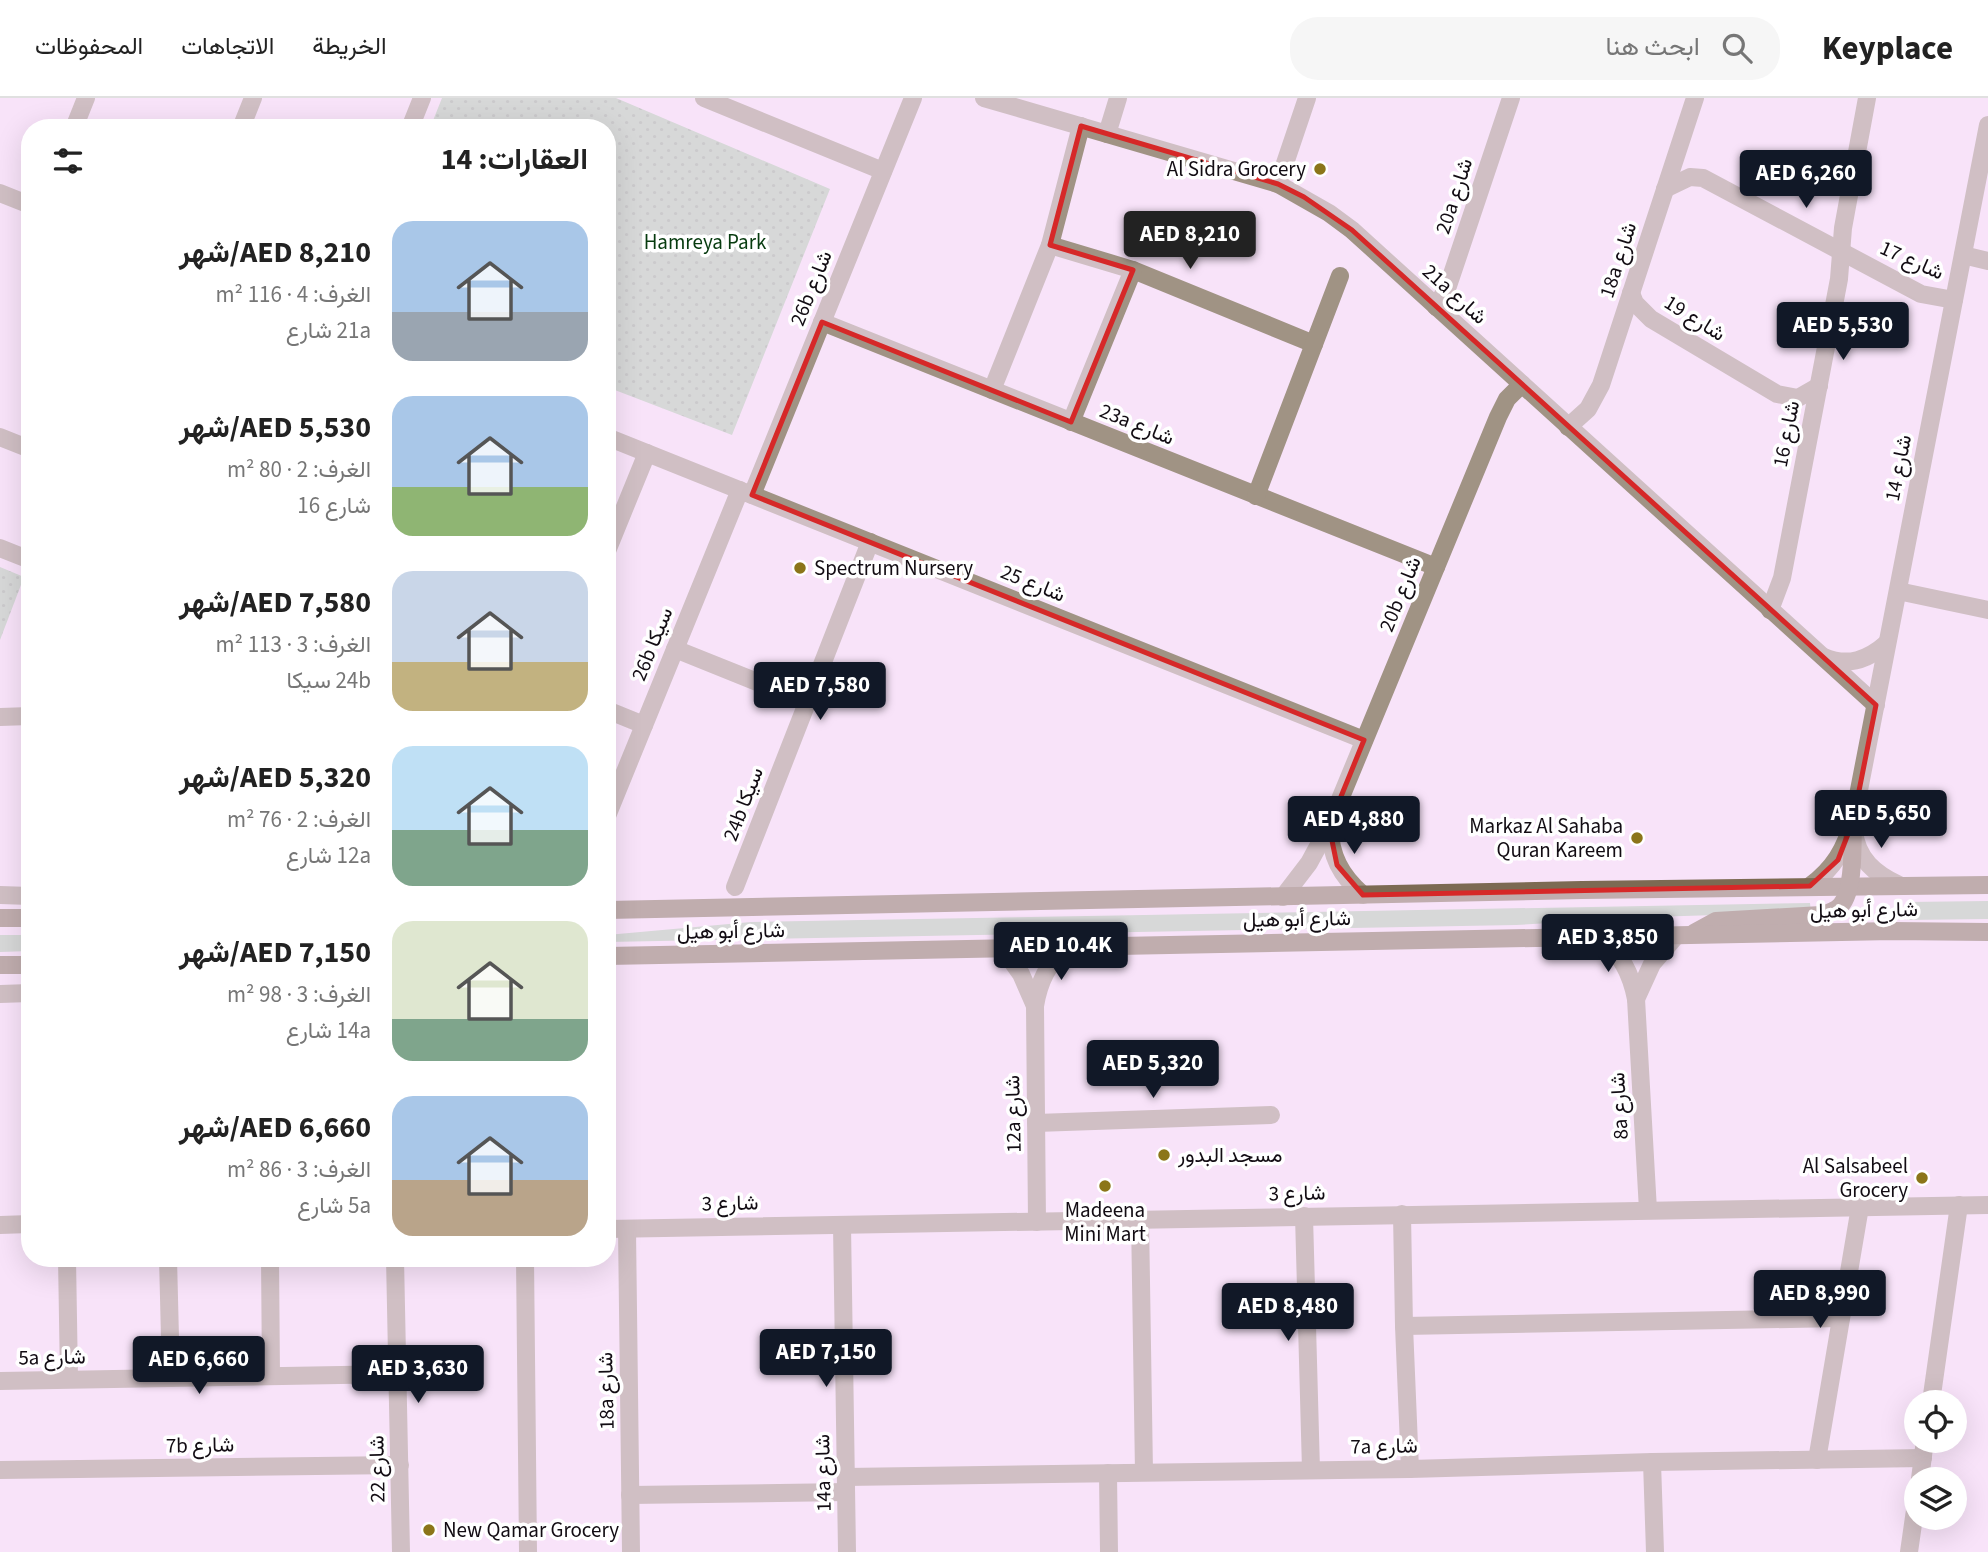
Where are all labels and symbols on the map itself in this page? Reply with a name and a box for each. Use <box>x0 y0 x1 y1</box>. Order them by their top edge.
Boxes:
pin: AED 6,260 <box>1726 150 1886 210</box>
place label: Al Sidra Grocery <box>1167 154 1306 184</box>
street label: 20a شارع <box>1428 154 1480 238</box>
marker: Al Sidra Grocery <box>1312 161 1328 177</box>
pin: AED 8,210 <box>1110 212 1270 271</box>
street label: 18a شارع <box>1592 218 1644 302</box>
park label: Hamreya Park <box>644 227 767 257</box>
street label: شارع 17 <box>1875 233 1949 287</box>
street label: 26b شارع <box>782 246 840 330</box>
street label: 21a شارع <box>1416 257 1494 331</box>
street label: شارع 19 <box>1659 287 1731 349</box>
pin: AED 5,530 <box>1763 302 1923 362</box>
street label: 23a شارع <box>1095 395 1179 453</box>
street label: شارع 16 <box>1765 398 1807 470</box>
street label: شارع 14 <box>1877 432 1919 504</box>
street label: 20b شارع <box>1371 552 1429 636</box>
place label: Spectrum Nursery <box>814 553 973 583</box>
street label: شارع 25 <box>996 556 1070 610</box>
marker: Spectrum Nursery <box>792 560 808 576</box>
street label: 26b سيكا <box>624 603 680 685</box>
pin: AED 7,580 <box>740 662 900 722</box>
street label: 24b سيكا <box>715 763 771 845</box>
pin: AED 5,650 <box>1801 790 1961 850</box>
pin: AED 4,880 <box>1274 796 1434 856</box>
place label: Markaz Al Sahaba Quran Kareem <box>1469 811 1623 865</box>
marker: Markaz Al Sahaba Quran Kareem <box>1629 830 1645 846</box>
street label: شارع أبو هيل <box>1810 894 1918 926</box>
street label: شارع أبو هيل <box>1243 903 1351 935</box>
pin: AED 3,850 <box>1528 914 1688 974</box>
street label: شارع أبو هيل <box>677 915 785 947</box>
pin: AED 10.4K <box>981 922 1141 982</box>
pin: AED 5,320 <box>1073 1040 1233 1100</box>
street label: 8a شارع <box>1602 1072 1636 1140</box>
street label: 12a شارع <box>997 1075 1029 1153</box>
place label: مسجد البدور <box>1177 1140 1283 1170</box>
marker: مسجد البدور <box>1156 1147 1172 1163</box>
place label: Al Salsabeel Grocery <box>1803 1151 1908 1205</box>
marker: Al Salsabeel Grocery <box>1914 1170 1930 1186</box>
marker: Madeena Mini Mart <box>1097 1178 1113 1194</box>
street label: شارع 3 <box>1268 1178 1326 1208</box>
street label: شارع 3 <box>701 1188 759 1218</box>
place label: Madeena Mini Mart <box>1064 1195 1146 1249</box>
pin: AED 8,990 <box>1740 1270 1900 1330</box>
pin: AED 8,480 <box>1208 1284 1368 1343</box>
pin: AED 7,150 <box>746 1330 906 1389</box>
pin: AED 6,660 <box>119 1336 279 1396</box>
street label: 5a شارع <box>18 1341 86 1373</box>
pin: AED 3,630 <box>338 1346 498 1405</box>
street label: 18a شارع <box>590 1352 622 1430</box>
street label: 7b شارع <box>165 1429 235 1461</box>
street label: 7a شارع <box>1350 1430 1418 1462</box>
street label: 14a شارع <box>807 1434 839 1512</box>
street label: شارع 22 <box>361 1435 393 1503</box>
place label: New Qamar Grocery <box>443 1515 619 1545</box>
marker: New Qamar Grocery <box>421 1522 437 1538</box>

